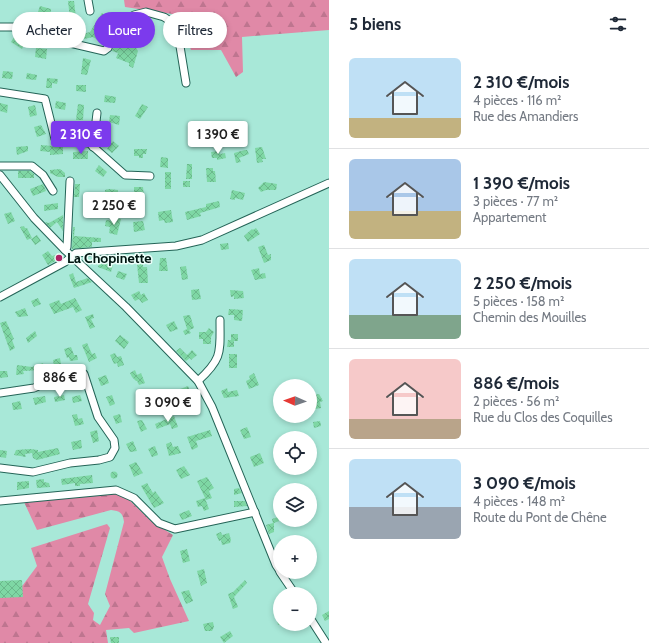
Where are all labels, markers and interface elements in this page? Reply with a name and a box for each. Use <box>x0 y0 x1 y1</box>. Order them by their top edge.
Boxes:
chip: Acheter <box>12 12 86 48</box>
chip: Louer <box>94 12 155 48</box>
chip: Filtres <box>163 12 227 48</box>
icon: filters <box>607 13 629 35</box>
text: 5 biens <box>349 14 401 34</box>
text: 2 310 €/mois <box>473 72 569 92</box>
icon: home <box>381 74 429 122</box>
text: 4 pièces · 116 m² <box>473 92 561 108</box>
text: Rue des Amandiers <box>473 108 578 124</box>
pin: 2 310 € <box>44 121 118 155</box>
pin: 1 390 € <box>181 121 255 155</box>
text: 2 310 € <box>60 126 102 142</box>
text: 1 390 € <box>197 126 239 142</box>
text: 1 390 €/mois <box>473 173 570 193</box>
icon: home <box>381 175 429 223</box>
pin: 2 250 € <box>77 192 151 226</box>
text: 3 pièces · 77 m² <box>473 193 558 209</box>
text: 2 250 € <box>92 197 136 213</box>
text: Appartement <box>473 209 546 225</box>
place label: La Chopinette <box>67 249 152 267</box>
marker: La Chopinette <box>54 253 64 263</box>
text: 2 250 €/mois <box>473 273 572 293</box>
icon: home <box>381 275 429 323</box>
text: 5 pièces · 158 m² <box>473 293 564 309</box>
text: Chemin des Mouilles <box>473 309 586 325</box>
pin: 886 € <box>32 364 88 398</box>
text: 886 € <box>43 369 77 385</box>
text: 886 €/mois <box>473 373 559 393</box>
icon: home <box>381 375 429 423</box>
north arrow <box>273 379 317 423</box>
map controls <box>273 379 317 631</box>
pin: 3 090 € <box>131 389 205 423</box>
text: 2 pièces · 56 m² <box>473 393 559 409</box>
text: 3 090 € <box>145 394 191 410</box>
text: Rue du Clos des Coquilles <box>473 409 613 425</box>
button: locate <box>273 431 317 475</box>
text: 3 090 €/mois <box>473 473 576 493</box>
icon: home <box>381 475 429 523</box>
button: layers <box>273 483 317 527</box>
text: 4 pièces · 148 m² <box>473 493 565 509</box>
text: Route du Pont de Chêne <box>473 509 607 525</box>
button: + <box>273 535 317 579</box>
button: − <box>273 587 317 631</box>

